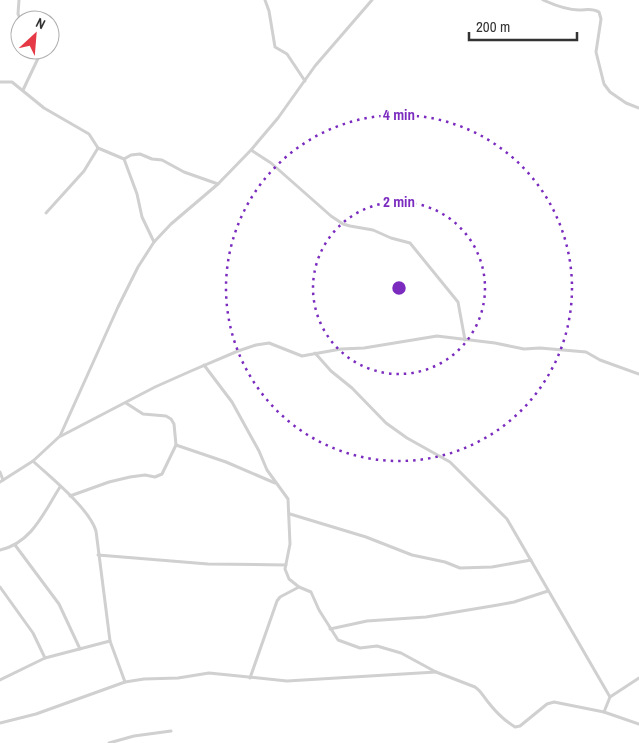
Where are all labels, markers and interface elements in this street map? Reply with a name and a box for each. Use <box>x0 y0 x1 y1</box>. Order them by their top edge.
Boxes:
north arrow <box>10 10 60 60</box>
scale bar <box>469 10 576 42</box>
text: N <box>33 13 48 33</box>
text: 200 m <box>476 16 510 37</box>
text: 4 min <box>383 104 415 125</box>
text: 2 min <box>383 191 415 212</box>
centre of rings <box>390 279 408 297</box>

